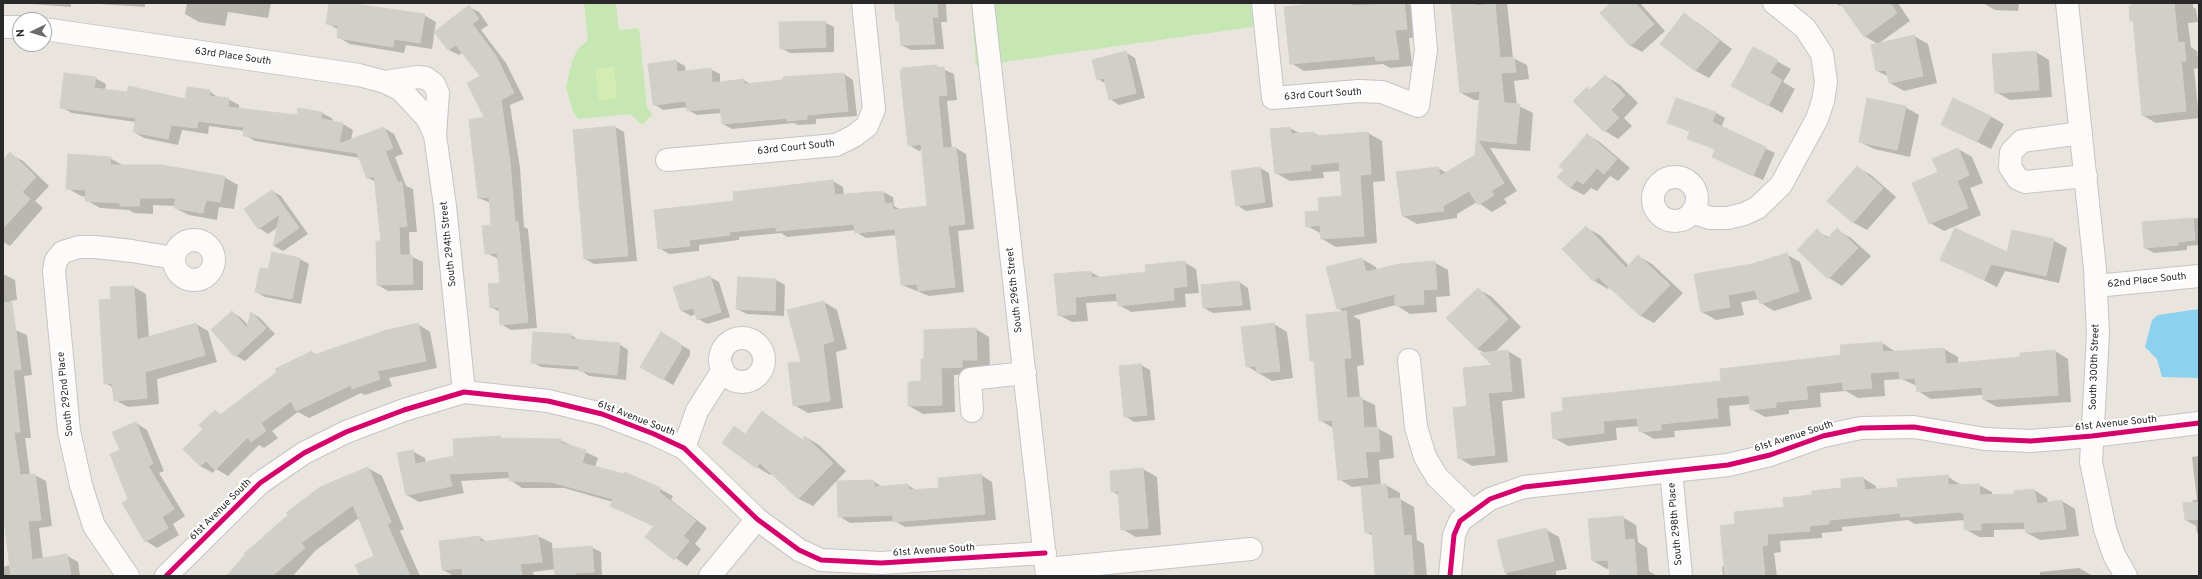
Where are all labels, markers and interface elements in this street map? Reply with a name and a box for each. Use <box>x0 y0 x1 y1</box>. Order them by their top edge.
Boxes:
north arrow <box>12 12 52 52</box>
text: N <box>14 28 28 38</box>
street label: 63rd Place South <box>194 46 272 68</box>
street label: 63rd Court South <box>1284 86 1362 104</box>
street label: 63rd Court South <box>757 138 835 158</box>
street label: South 294th Street <box>439 201 459 287</box>
street label: South 296th Street <box>1005 247 1025 333</box>
street label: 62nd Place South <box>2107 271 2187 291</box>
street label: South 300th Street <box>2087 324 2103 410</box>
street label: South 292nd Place <box>56 351 76 437</box>
street label: 61st Avenue South <box>595 399 677 439</box>
street label: 61st Avenue South <box>2074 414 2158 434</box>
street label: 61st Avenue South <box>1753 419 1835 455</box>
street label: 61st Avenue South <box>188 477 254 543</box>
street label: South 298th Place <box>1666 482 1686 566</box>
street label: 61st Avenue South <box>893 542 975 560</box>

